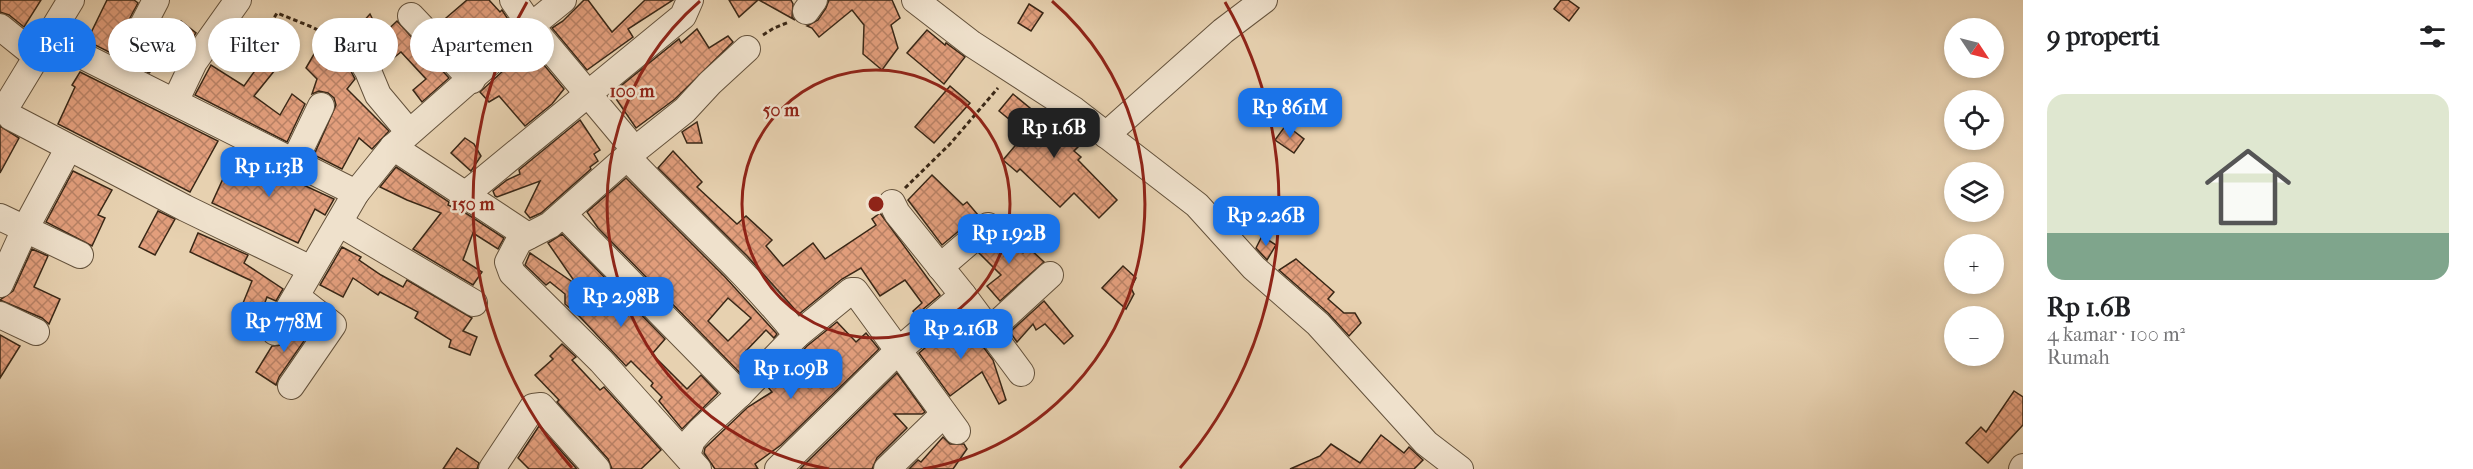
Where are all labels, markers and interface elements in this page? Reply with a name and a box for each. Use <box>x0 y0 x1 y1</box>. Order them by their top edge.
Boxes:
chip: Beli <box>18 18 96 72</box>
chip: Sewa <box>108 18 196 72</box>
chip: Filter <box>208 18 300 72</box>
chip: Baru <box>312 18 398 72</box>
chip: Apartemen <box>410 18 554 72</box>
north arrow <box>1944 18 2004 78</box>
map controls <box>1944 18 2004 366</box>
icon: filters <box>2416 20 2449 53</box>
text: 9 properti <box>2047 21 2159 52</box>
text: 100 m <box>609 81 656 102</box>
pin: Rp 861M <box>1235 88 1345 139</box>
button: locate <box>1944 90 2004 150</box>
text: Rp 861M <box>1252 96 1328 119</box>
text: 50 m <box>763 100 800 121</box>
pin: Rp 1.6B <box>999 108 1109 159</box>
text: Rp 1.6B <box>1022 116 1086 139</box>
icon: home <box>2194 133 2302 241</box>
pin: Rp 1.13B <box>207 147 331 198</box>
text: Rp 1.13B <box>235 155 303 178</box>
button: layers <box>1944 162 2004 222</box>
text: 150 m <box>452 194 495 215</box>
centre of rings <box>866 194 886 214</box>
pin: Rp 2.26B <box>1204 196 1328 247</box>
text: Rp 2.26B <box>1227 204 1305 227</box>
pin: Rp 1.92B <box>947 214 1071 265</box>
text: Rp 1.92B <box>972 222 1046 245</box>
button: + <box>1944 234 2004 294</box>
pin: Rp 2.98B <box>559 277 683 328</box>
text: Rp 2.98B <box>582 285 660 308</box>
text: Rp 1.6B <box>2047 292 2131 323</box>
pin: Rp 778M <box>229 302 339 353</box>
button: − <box>1944 306 2004 366</box>
pin: Rp 2.16B <box>899 309 1023 360</box>
text: Rp 778M <box>245 310 323 333</box>
text: Rp 2.16B <box>924 317 998 340</box>
text: 4 kamar · 100 m² <box>2047 323 2185 346</box>
text: Rumah <box>2047 346 2110 369</box>
pin: Rp 1.09B <box>729 349 853 400</box>
text: Rp 1.09B <box>753 357 829 380</box>

